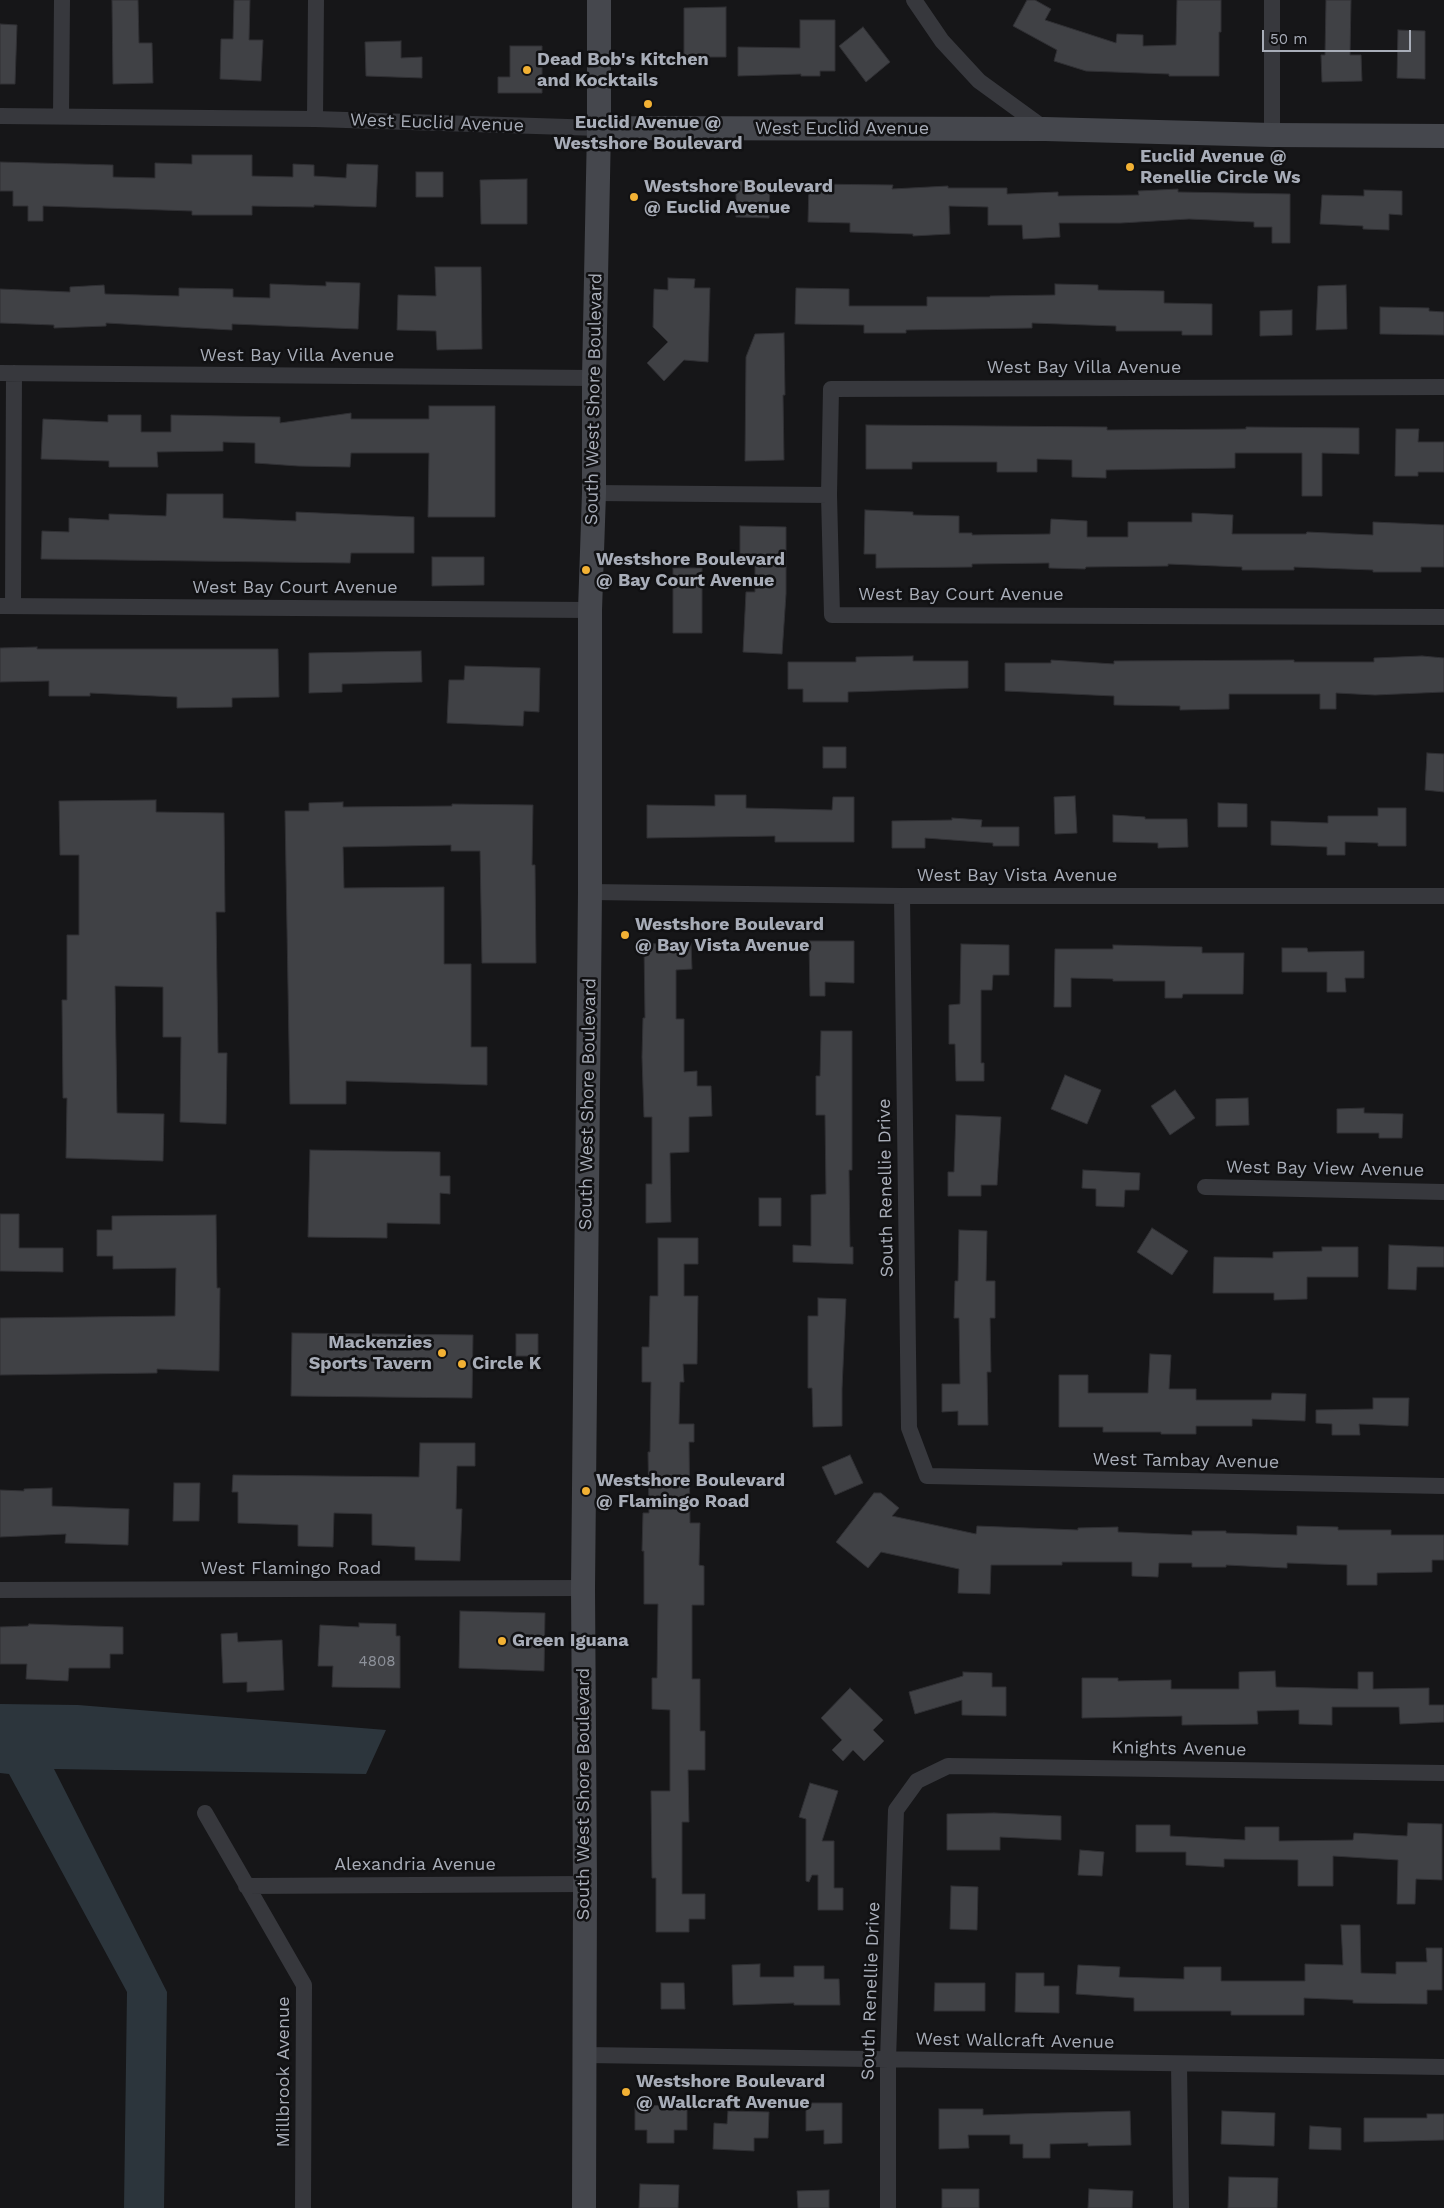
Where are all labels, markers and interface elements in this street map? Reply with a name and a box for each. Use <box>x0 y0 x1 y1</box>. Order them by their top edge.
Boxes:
scale bar <box>1264 20 1413 52</box>
text: 50 m <box>1270 30 1307 48</box>
place label: Dead Bob's Kitchen and Kocktails <box>537 49 709 92</box>
marker: Dead Bob's Kitchen and Kocktails <box>521 64 533 76</box>
marker: Euclid Avenue @ Westshore Boulevard <box>642 98 654 110</box>
street label: West Euclid Avenue <box>350 109 524 137</box>
place label: Euclid Avenue @ Westshore Boulevard <box>553 112 743 154</box>
street label: West Euclid Avenue <box>755 118 929 140</box>
place label: Euclid Avenue @ Renellie Circle Ws <box>1140 146 1301 188</box>
marker: Euclid Avenue @ Renellie Circle Ws <box>1124 161 1136 173</box>
place label: Westshore Boulevard @ Euclid Avenue <box>644 176 833 218</box>
marker: Westshore Boulevard @ Euclid Avenue <box>628 191 640 203</box>
street label: South West Shore Boulevard <box>581 273 607 525</box>
street label: West Bay Villa Avenue <box>200 345 394 367</box>
street label: West Bay Villa Avenue <box>987 357 1181 379</box>
place label: Westshore Boulevard @ Bay Court Avenue <box>596 549 785 592</box>
marker: Westshore Boulevard @ Bay Court Avenue <box>580 564 592 576</box>
street label: West Bay Court Avenue <box>192 577 398 599</box>
street label: West Bay Court Avenue <box>858 584 1064 606</box>
street label: West Bay Vista Avenue <box>917 865 1117 887</box>
place label: Westshore Boulevard @ Bay Vista Avenue <box>635 914 824 956</box>
marker: Westshore Boulevard @ Bay Vista Avenue <box>619 929 631 941</box>
street label: South West Shore Boulevard <box>575 978 601 1230</box>
street label: South Renellie Drive <box>874 1098 898 1278</box>
street label: West Bay View Avenue <box>1226 1156 1424 1182</box>
place label: Mackenzies Sports Tavern <box>309 1332 432 1375</box>
marker: Mackenzies Sports Tavern <box>436 1347 448 1359</box>
place label: Circle K <box>472 1353 541 1375</box>
marker: Circle K <box>456 1358 468 1370</box>
street label: West Tambay Avenue <box>1092 1449 1280 1473</box>
place label: Westshore Boulevard @ Flamingo Road <box>596 1470 785 1512</box>
marker: Westshore Boulevard @ Flamingo Road <box>580 1485 592 1497</box>
street label: West Flamingo Road <box>201 1558 381 1580</box>
place label: Green Iguana <box>512 1630 629 1652</box>
marker: Green Iguana <box>496 1635 508 1647</box>
house number: 4808 <box>359 1653 395 1671</box>
street label: South West Shore Boulevard <box>573 1668 595 1920</box>
street label: Knights Avenue <box>1111 1737 1247 1761</box>
street label: Alexandria Avenue <box>334 1854 496 1876</box>
street label: South Renellie Drive <box>857 1901 885 2081</box>
street label: Millbrook Avenue <box>273 1996 295 2148</box>
street label: West Wallcraft Avenue <box>915 2028 1115 2054</box>
place label: Westshore Boulevard @ Wallcraft Avenue <box>636 2071 825 2114</box>
marker: Westshore Boulevard @ Wallcraft Avenue <box>620 2086 632 2098</box>

